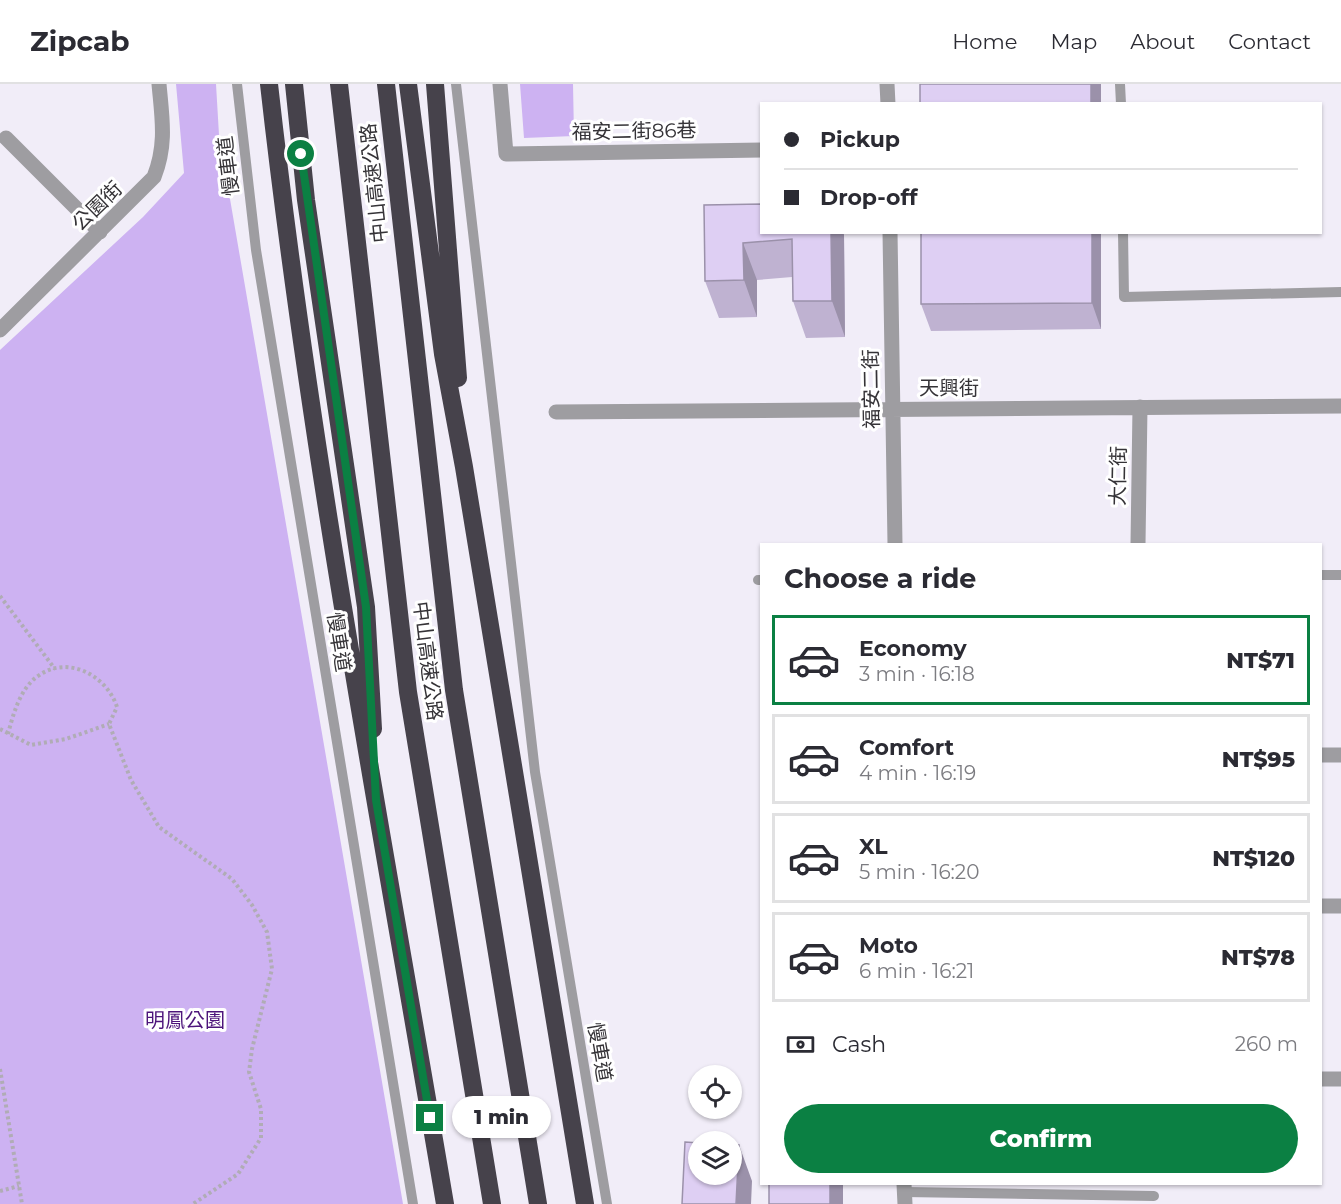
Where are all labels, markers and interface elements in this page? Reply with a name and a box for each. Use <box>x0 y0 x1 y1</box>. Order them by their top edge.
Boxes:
text: Zipcab <box>30 24 130 58</box>
text: Home <box>952 29 1017 54</box>
text: Map <box>1050 29 1097 54</box>
text: About <box>1130 29 1195 54</box>
text: Contact <box>1228 29 1311 54</box>
street label: 福安二街86巷 <box>571 118 697 144</box>
street label: 中山高速公路 <box>356 122 392 244</box>
text: Pickup <box>820 126 900 153</box>
street label: 慢車道 <box>212 135 244 197</box>
route start <box>287 140 314 167</box>
street label: 公園街 <box>67 177 127 235</box>
text: Drop-off <box>820 184 918 211</box>
street label: 福安二街 <box>858 349 884 429</box>
street label: 天興街 <box>919 376 979 400</box>
street label: 大仁街 <box>1105 446 1131 506</box>
text: Choose a ride <box>784 562 976 595</box>
street label: 中山高速公路 <box>409 600 447 722</box>
street label: 慢車道 <box>322 610 356 674</box>
icon: car <box>787 633 841 687</box>
text: Economy <box>859 635 967 662</box>
text: NT$71 <box>1226 647 1295 674</box>
text: 3 min · 16:18 <box>859 662 975 686</box>
icon: car <box>787 732 841 786</box>
text: Comfort <box>859 734 954 761</box>
text: NT$95 <box>1222 746 1295 773</box>
text: 4 min · 16:19 <box>859 761 976 785</box>
icon: car <box>787 831 841 885</box>
text: XL <box>859 833 888 860</box>
text: NT$120 <box>1212 845 1295 872</box>
text: 5 min · 16:20 <box>859 860 979 884</box>
icon: car <box>787 930 841 984</box>
text: Moto <box>859 932 918 959</box>
text: NT$78 <box>1221 944 1295 971</box>
text: 6 min · 16:21 <box>859 959 974 983</box>
park label: 明鳳公園 <box>145 1008 225 1032</box>
street label: 慢車道 <box>583 1020 617 1084</box>
icon: cash <box>784 1028 817 1061</box>
text: Cash <box>832 1031 886 1058</box>
text: 260 m <box>1235 1032 1298 1056</box>
map controls <box>688 1065 742 1185</box>
button: locate <box>688 1065 742 1119</box>
callout: 1 min <box>451 1097 550 1139</box>
route end <box>416 1104 443 1131</box>
button: Confirm <box>784 1104 1298 1173</box>
text: 1 min <box>474 1105 529 1129</box>
button: layers <box>688 1131 742 1185</box>

